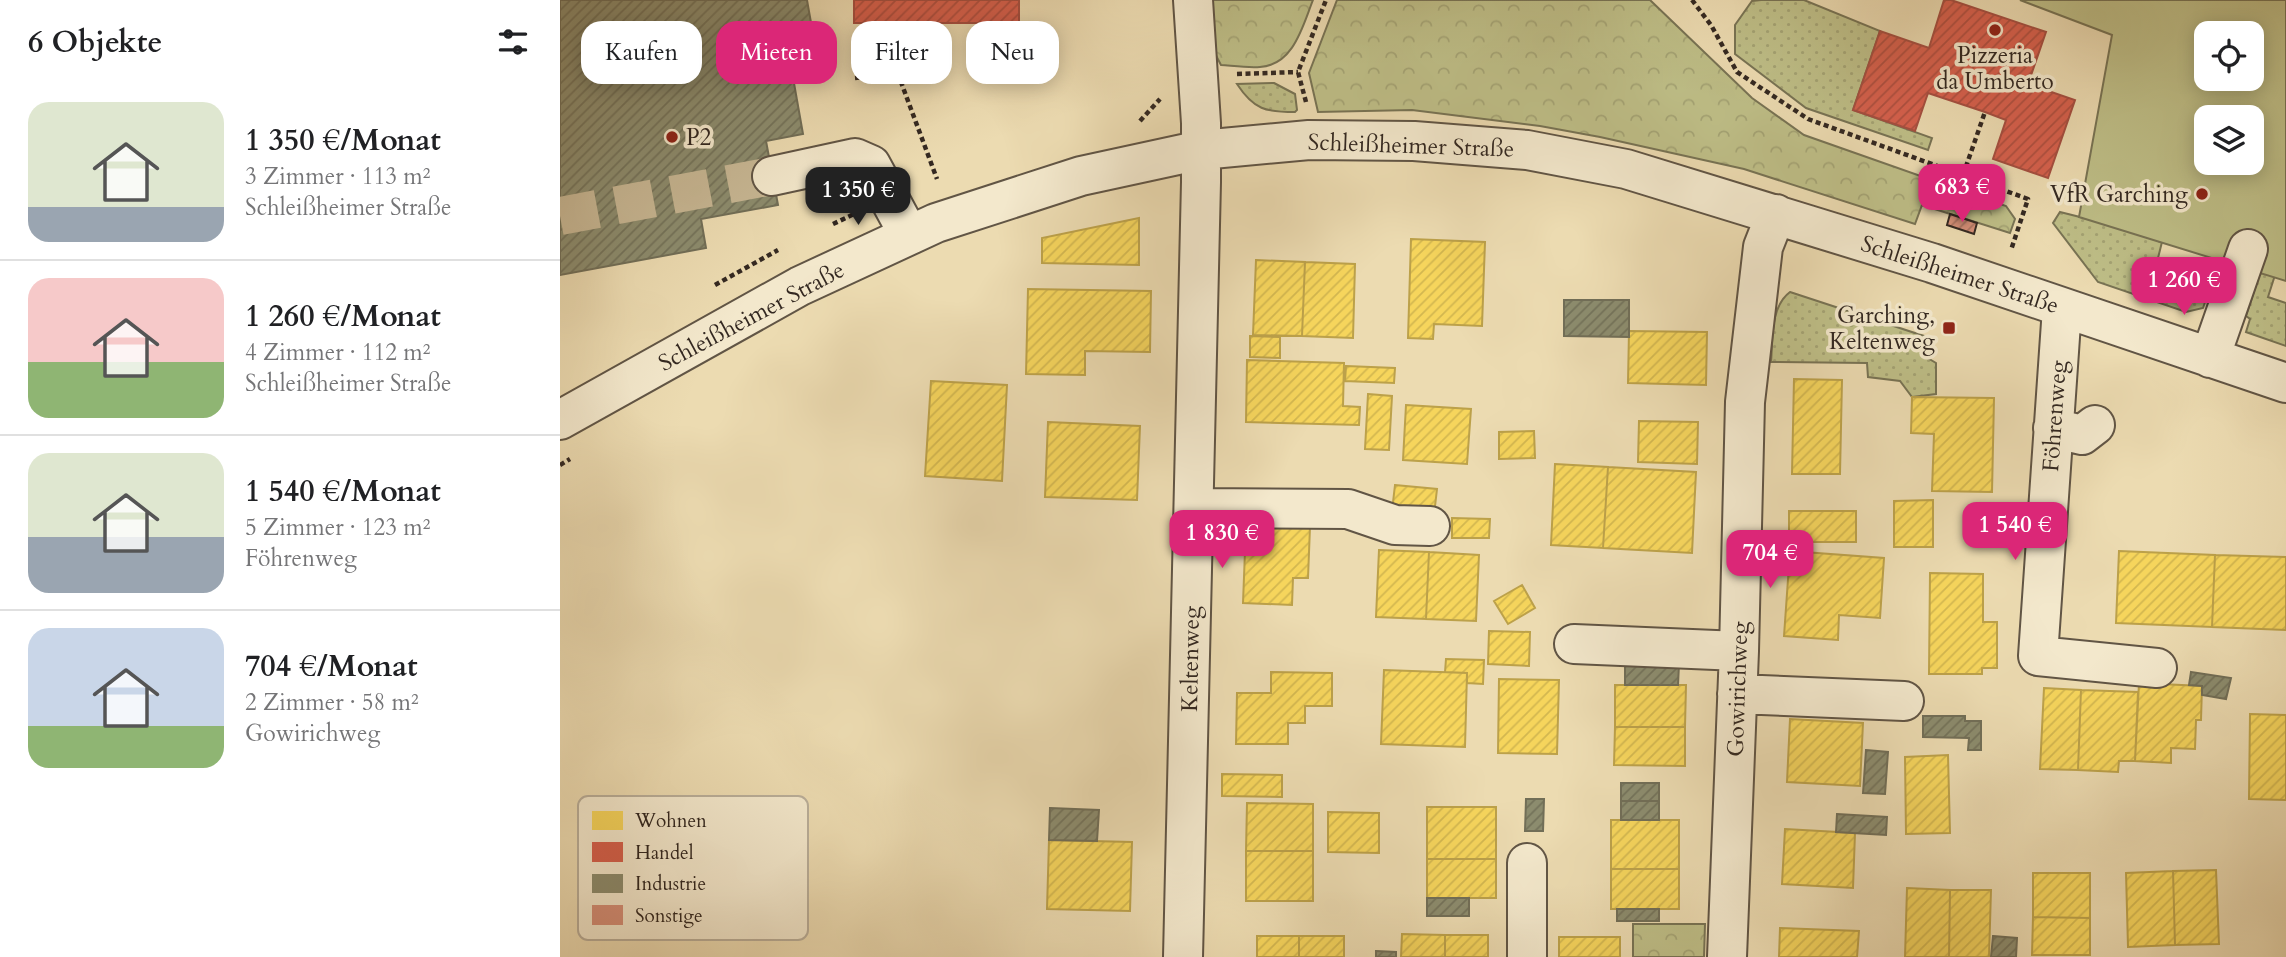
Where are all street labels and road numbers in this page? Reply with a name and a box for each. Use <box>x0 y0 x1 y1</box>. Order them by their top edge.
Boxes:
street label: Schleißheimer Straße <box>1307 126 1515 165</box>
street label: Schleißheimer Straße <box>1857 228 2063 321</box>
street label: Schleißheimer Straße <box>653 254 850 379</box>
street label: Föhrenweg <box>2035 359 2074 473</box>
street label: Keltenweg <box>1174 606 1207 712</box>
street label: Gowirichweg <box>1720 621 1755 757</box>

